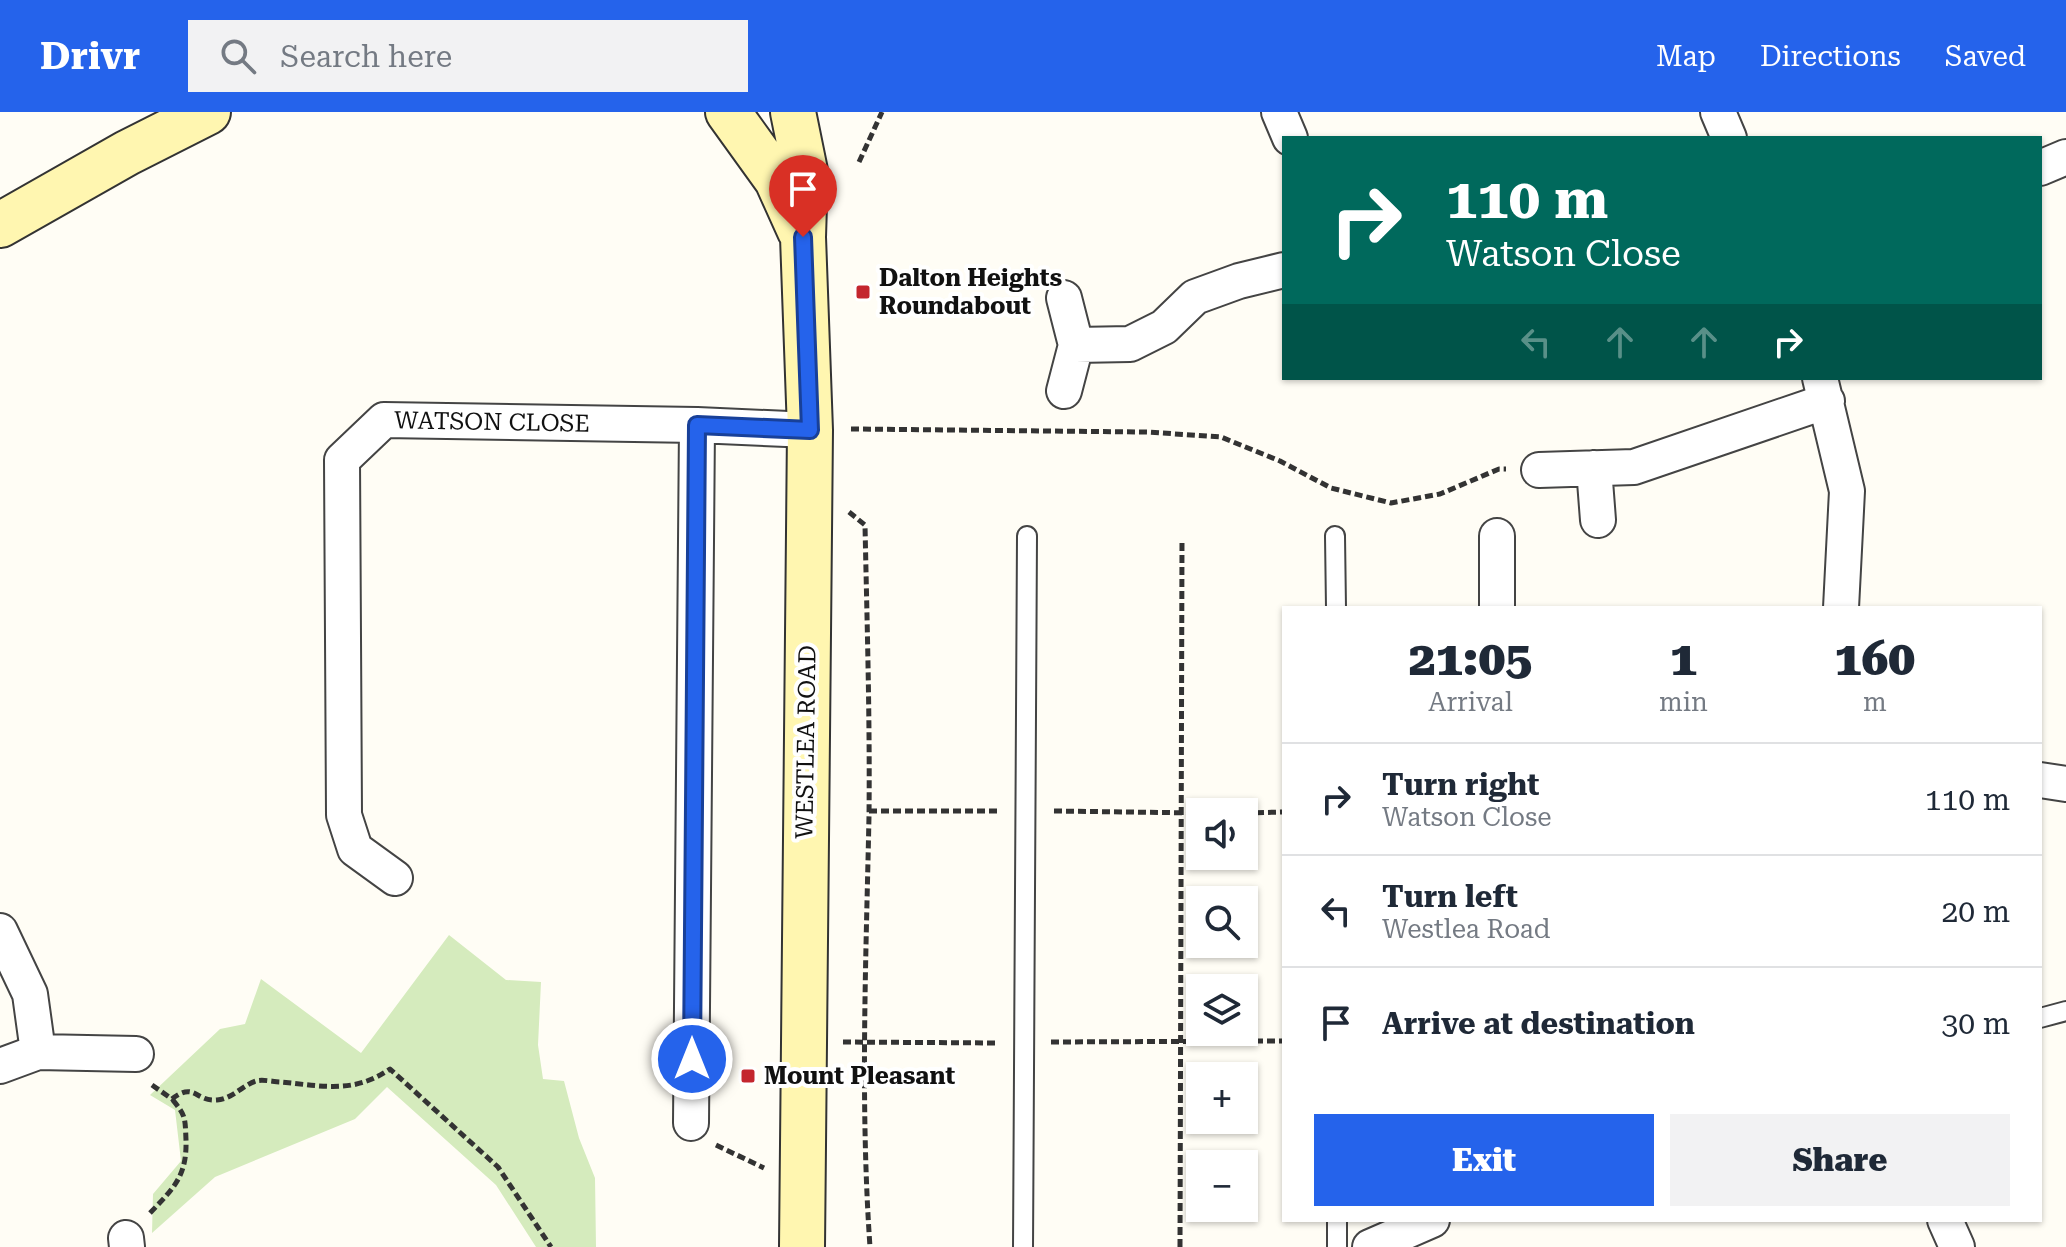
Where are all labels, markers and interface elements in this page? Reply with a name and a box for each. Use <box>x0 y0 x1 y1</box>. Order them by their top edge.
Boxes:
search box <box>188 20 748 92</box>
text: Drivr <box>40 34 140 78</box>
icon: search <box>216 34 260 78</box>
text: Search here <box>280 39 452 74</box>
text: Map <box>1656 40 1716 73</box>
text: Directions <box>1760 40 1901 73</box>
text: Saved <box>1945 40 2026 73</box>
pin <box>769 155 837 237</box>
text: 110 m <box>1446 166 1608 232</box>
icon: arrive <box>781 167 825 211</box>
icon: right <box>1314 168 1418 272</box>
text: Watson Close <box>1446 233 1681 275</box>
place label: Dalton Heights Roundabout <box>879 264 1062 320</box>
marker: Dalton Heights Roundabout <box>854 283 872 301</box>
icon: left <box>1514 320 1558 364</box>
icon: ahead <box>1598 320 1642 364</box>
icon: ahead <box>1682 320 1726 364</box>
icon: right <box>1766 320 1810 364</box>
street label: WATSON CLOSE <box>394 406 590 438</box>
text: 21:05 <box>1409 631 1532 687</box>
text: 1 <box>1670 631 1697 687</box>
text: 160 <box>1835 631 1915 687</box>
street label: WESTLEA ROAD <box>790 645 822 839</box>
text: Arrival <box>1428 687 1513 717</box>
text: min <box>1659 687 1708 717</box>
text: m <box>1863 687 1887 717</box>
text: Turn right <box>1382 767 1539 802</box>
icon: right <box>1314 777 1358 821</box>
text: 110 m <box>1925 782 2010 817</box>
map controls <box>1186 798 1258 1222</box>
button: sound <box>1186 798 1258 870</box>
text: Watson Close <box>1382 802 1552 832</box>
text: Turn left <box>1382 879 1518 914</box>
button: search <box>1186 886 1258 958</box>
icon: left <box>1314 889 1358 933</box>
text: 20 m <box>1941 894 2010 929</box>
text: Westlea Road <box>1382 914 1550 944</box>
button: layers <box>1186 974 1258 1046</box>
icon: arrive <box>1314 1001 1358 1045</box>
text: Arrive at destination <box>1382 1006 1695 1041</box>
text: 30 m <box>1941 1006 2010 1041</box>
position arrow <box>650 1017 734 1101</box>
place label: Mount Pleasant <box>764 1062 956 1090</box>
button: + <box>1186 1062 1258 1134</box>
marker: Mount Pleasant <box>739 1067 757 1085</box>
button: Exit <box>1314 1114 1654 1206</box>
button: Share <box>1670 1114 2010 1206</box>
button: − <box>1186 1150 1258 1222</box>

